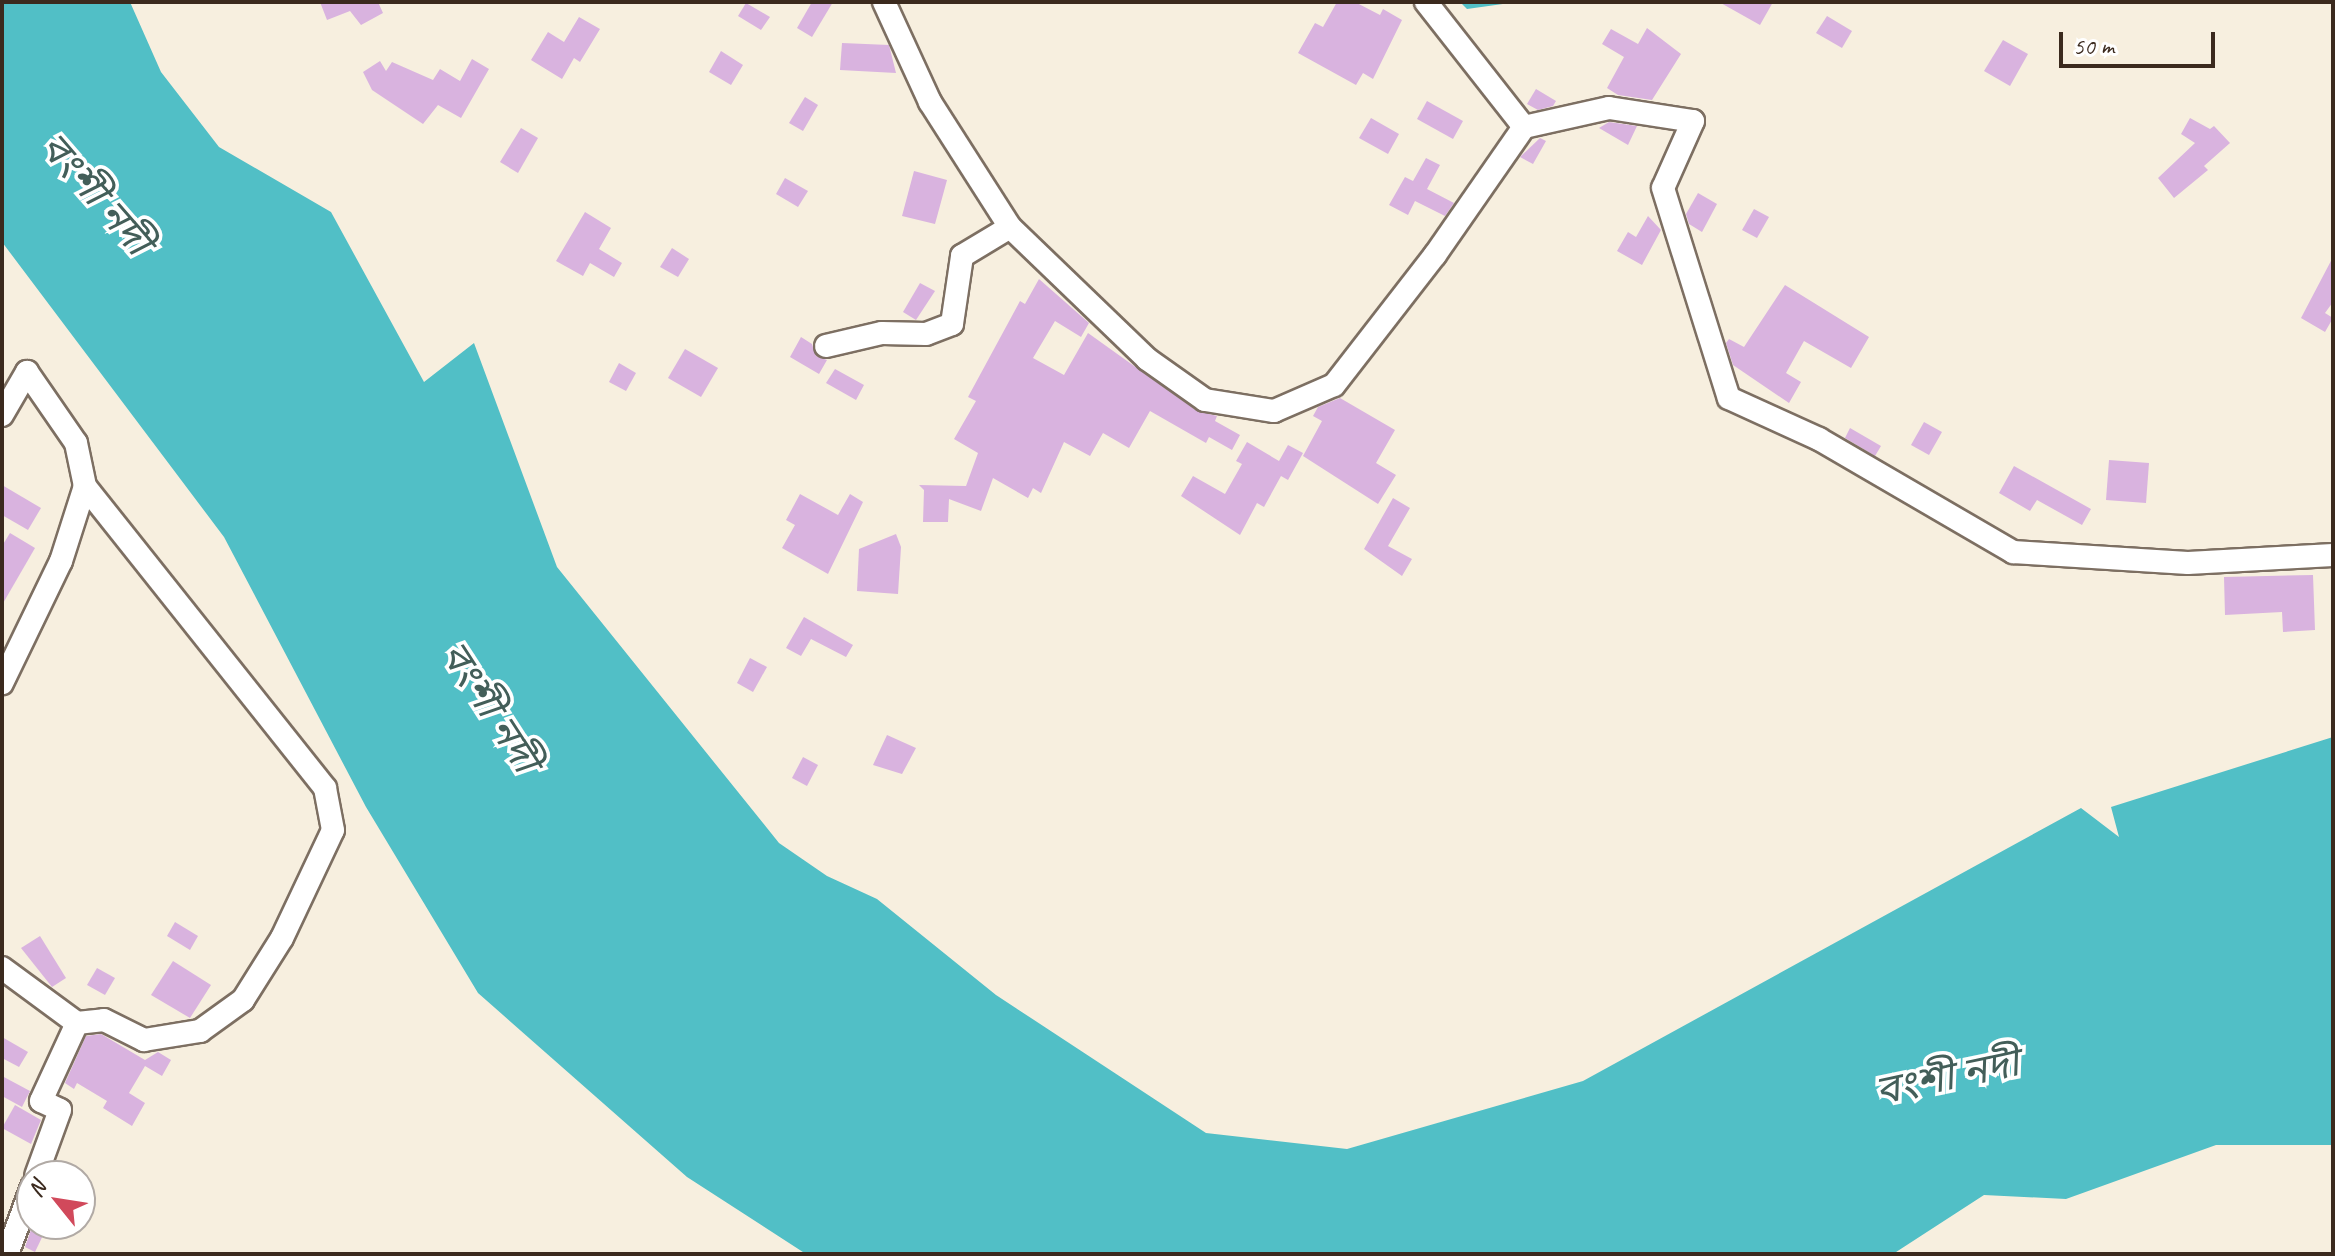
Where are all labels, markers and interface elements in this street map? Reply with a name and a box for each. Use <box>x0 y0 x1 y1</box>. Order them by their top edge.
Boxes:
scale bar <box>2063 16 2219 66</box>
text: 50 m <box>2073 31 2114 61</box>
water label: বংশী নদী <box>30 123 162 265</box>
water label: বংশী নদী <box>430 633 550 781</box>
water label: বংশী নদী <box>1871 1038 2023 1116</box>
north arrow <box>16 1160 96 1240</box>
text: N <box>21 1176 52 1202</box>

